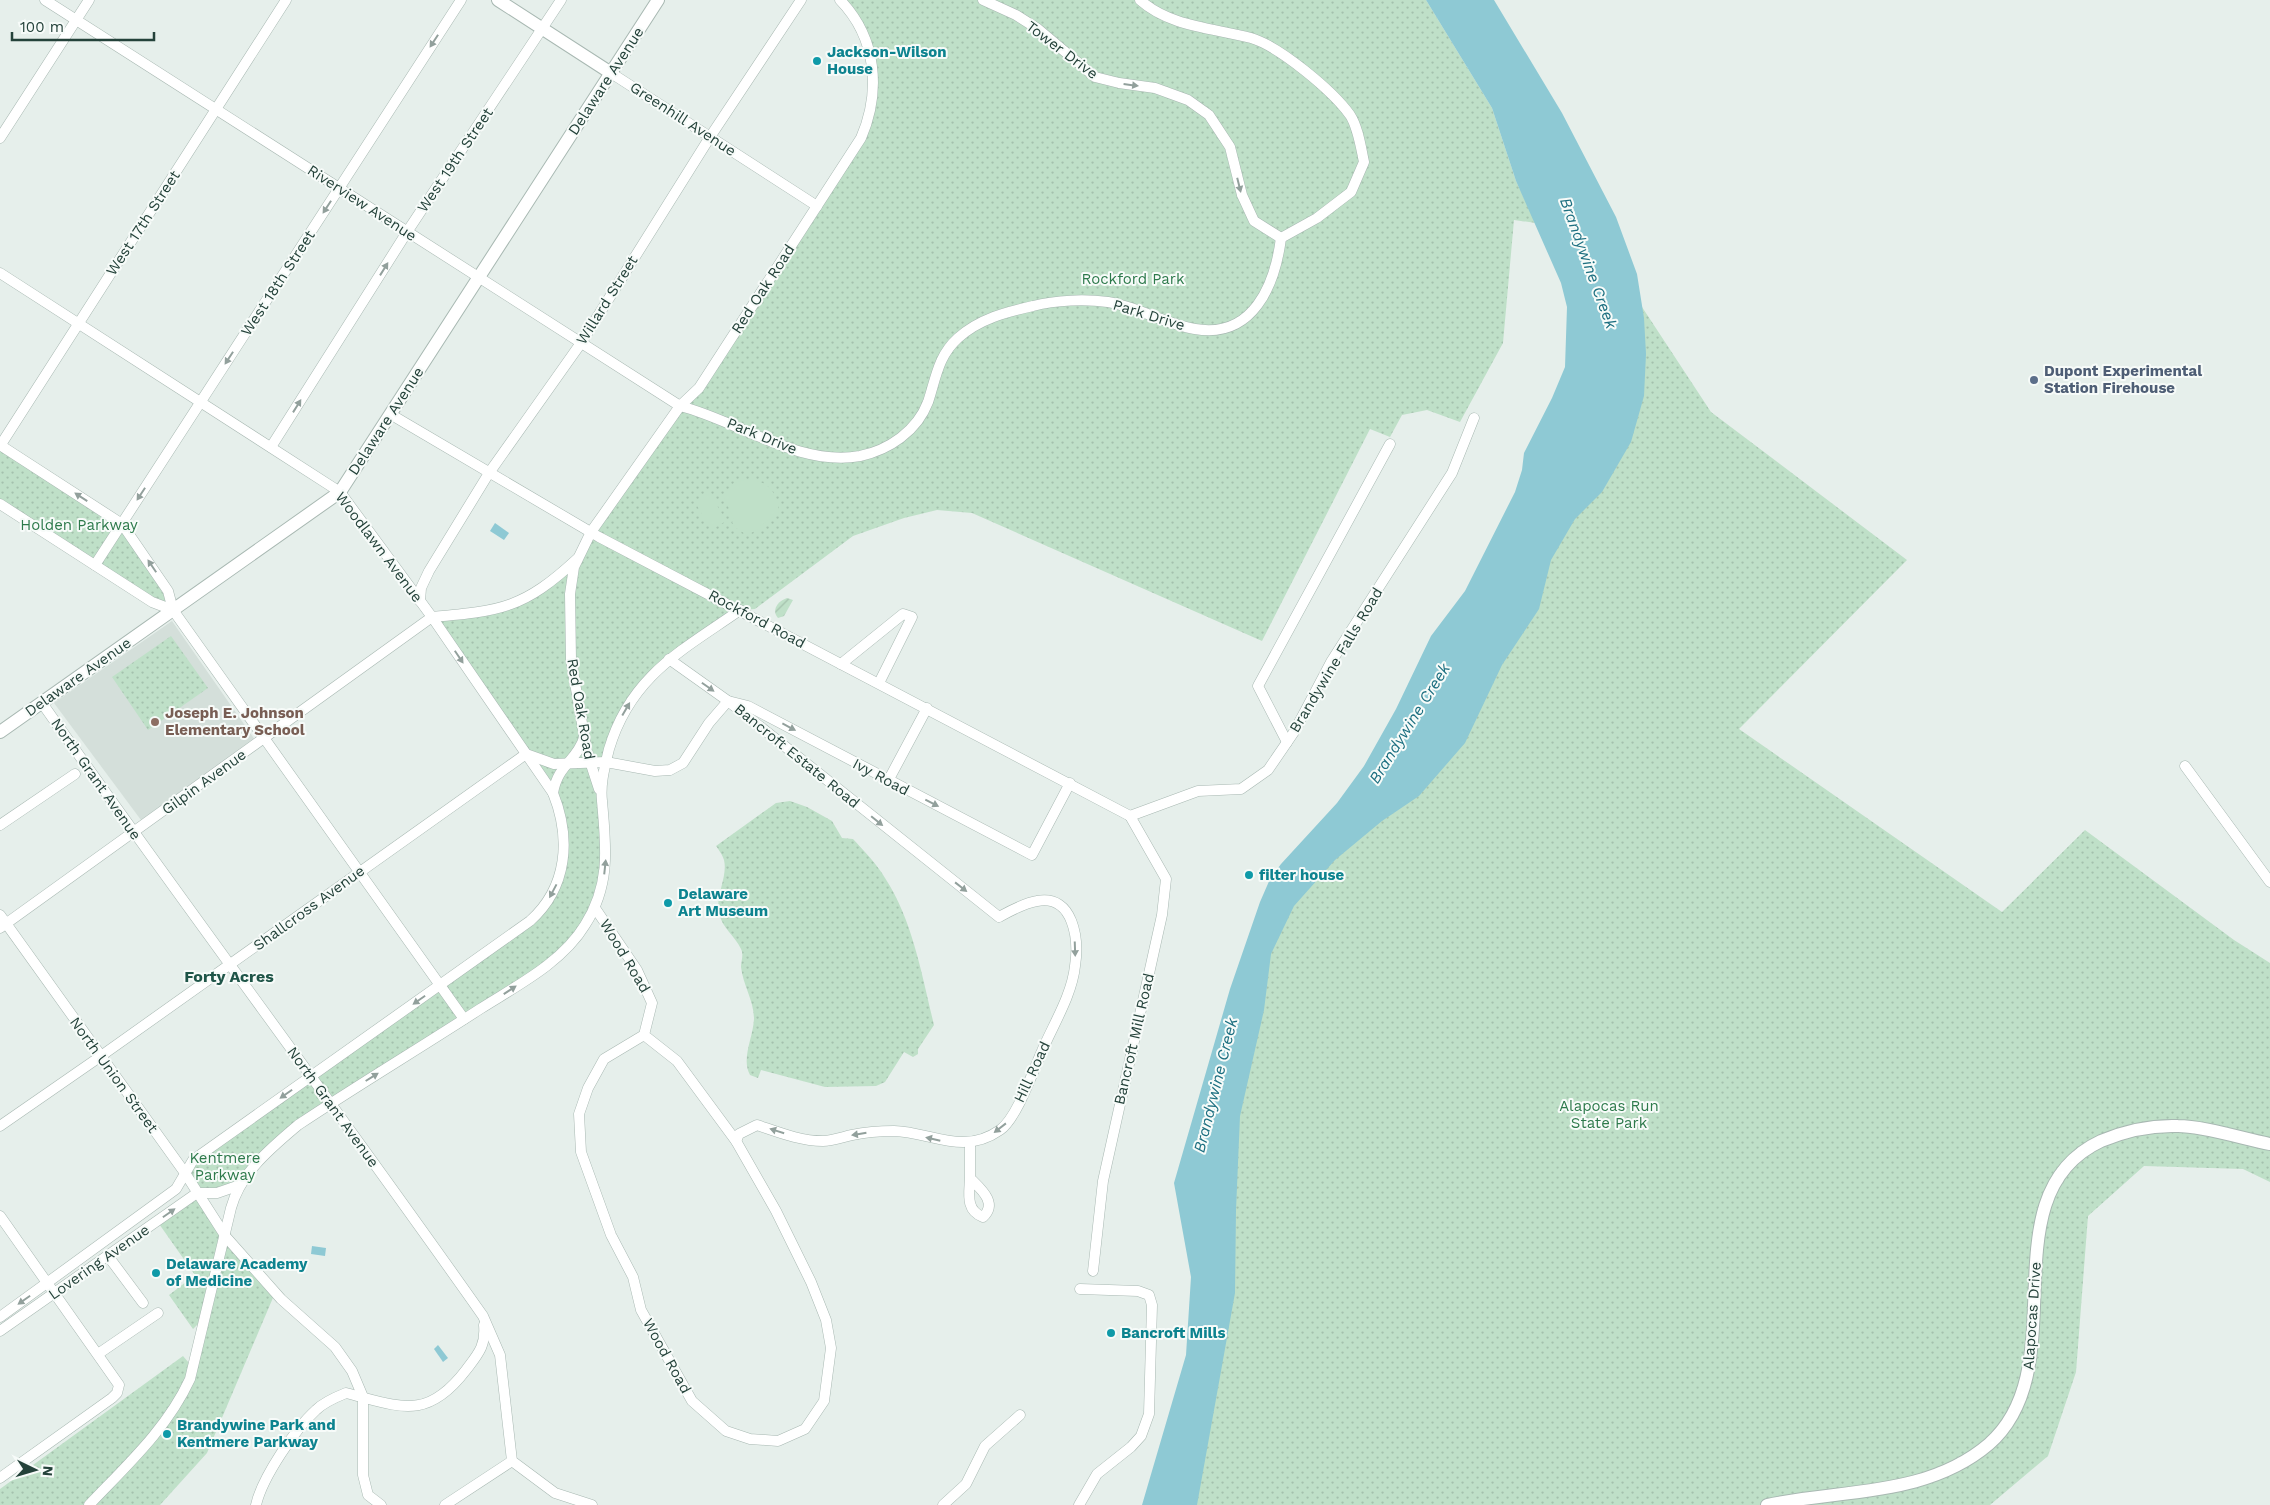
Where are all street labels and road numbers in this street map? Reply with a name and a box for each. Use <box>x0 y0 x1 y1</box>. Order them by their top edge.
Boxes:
street label: Tower Drive <box>1023 17 1101 83</box>
street label: Delaware Avenue <box>564 24 648 138</box>
street label: Greenhill Avenue <box>627 78 739 160</box>
street label: West 19th Street <box>413 104 497 216</box>
street label: Riverview Avenue <box>304 161 420 245</box>
street label: West 17th Street <box>102 166 184 279</box>
street label: West 18th Street <box>237 226 319 339</box>
street label: Red Oak Road <box>728 241 798 337</box>
street label: Willard Street <box>572 252 642 348</box>
street label: Park Drive <box>1111 296 1187 334</box>
street label: Delaware Avenue <box>344 364 428 478</box>
street label: Park Drive <box>724 414 800 458</box>
street label: Woodlawn Avenue <box>332 488 426 606</box>
street label: Brandywine Falls Road <box>1286 584 1386 736</box>
street label: Rockford Road <box>705 586 809 652</box>
street label: Delaware Avenue <box>21 634 135 720</box>
street label: Red Oak Road <box>563 657 599 761</box>
street label: Bancroft Estate Road <box>731 700 863 812</box>
street label: North Grant Avenue <box>47 715 145 843</box>
street label: Gilpin Avenue <box>158 745 250 819</box>
street label: Ivy Road <box>850 755 912 799</box>
street label: Shallcross Avenue <box>250 862 368 954</box>
street label: Wood Road <box>596 916 654 996</box>
street label: Bancroft Mill Road <box>1110 971 1158 1107</box>
street label: North Union Street <box>66 1014 162 1137</box>
street label: Hill Road <box>1010 1039 1054 1105</box>
street label: North Grant Avenue <box>283 1043 383 1171</box>
street label: Lovering Avenue <box>45 1220 153 1304</box>
street label: Alapocas Drive <box>2019 1261 2045 1371</box>
street label: Wood Road <box>639 1315 695 1397</box>

